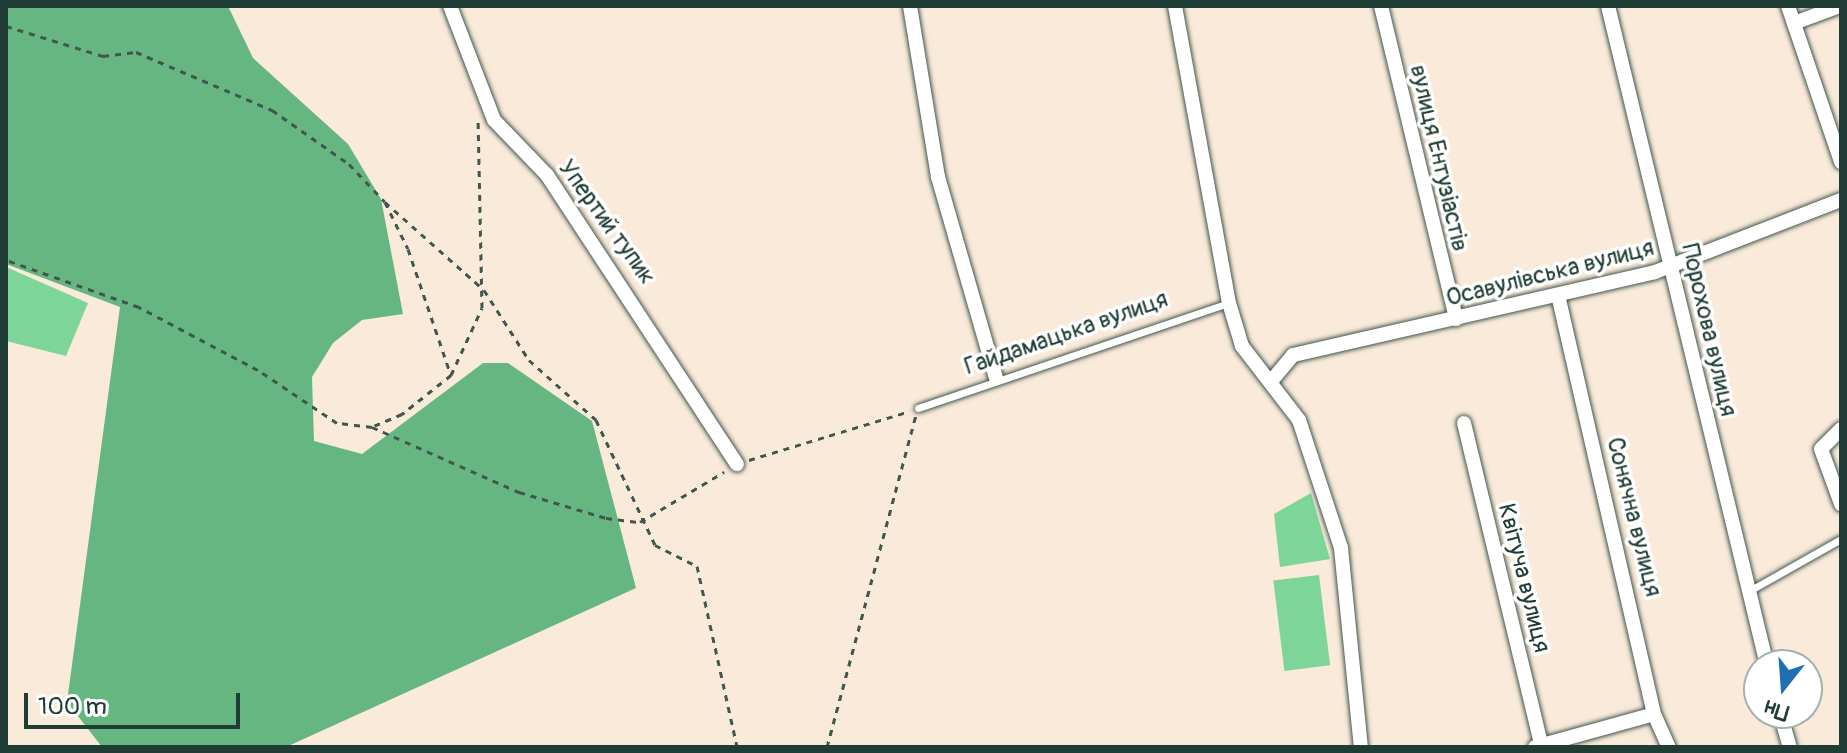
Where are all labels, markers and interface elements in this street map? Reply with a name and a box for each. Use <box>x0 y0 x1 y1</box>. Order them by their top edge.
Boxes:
street label: вулиця Ентузіастів <box>1404 62 1474 254</box>
street label: Упертий тупик <box>552 154 662 290</box>
street label: Осавулівська вулиця <box>1443 233 1657 313</box>
street label: Порохова вулиця <box>1675 241 1743 419</box>
street label: Гайдамацька вулиця <box>961 285 1171 381</box>
street label: Сонячна вулиця <box>1600 434 1668 600</box>
street label: Квітуча вулиця <box>1492 501 1556 655</box>
north arrow <box>1743 649 1823 729</box>
scale bar <box>28 677 244 727</box>
text: 100 m <box>38 692 107 721</box>
text: Пн <box>1761 693 1792 727</box>

